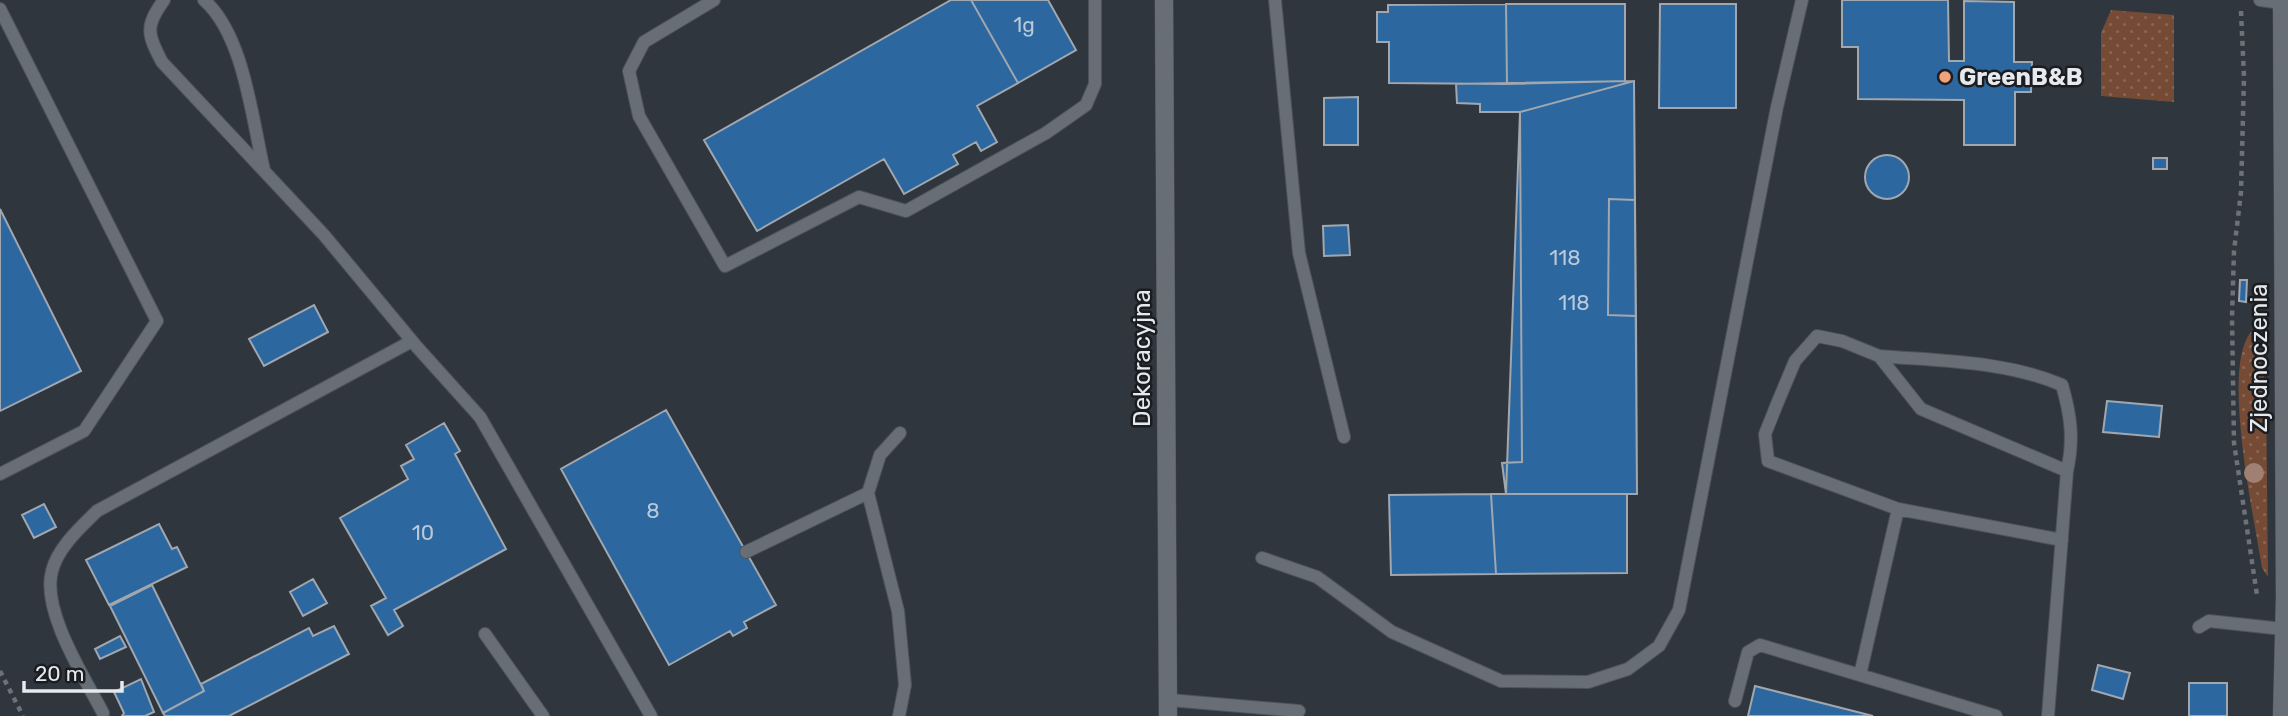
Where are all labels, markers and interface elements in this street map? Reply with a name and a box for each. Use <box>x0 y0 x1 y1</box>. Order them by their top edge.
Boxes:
house number: 1g <box>1013 12 1035 37</box>
place label: GreenB&B <box>1959 63 2083 91</box>
marker: GreenB&B <box>1937 69 1953 85</box>
house number: 118 <box>1549 245 1581 270</box>
street label: Zjednoczenia <box>2245 284 2273 432</box>
street label: Dekoracyjna <box>1128 289 1156 427</box>
house number: 118 <box>1558 290 1590 315</box>
house number: 8 <box>646 498 660 523</box>
house number: 10 <box>412 520 434 545</box>
scale bar <box>24 650 122 694</box>
text: 20 m <box>35 661 84 686</box>

